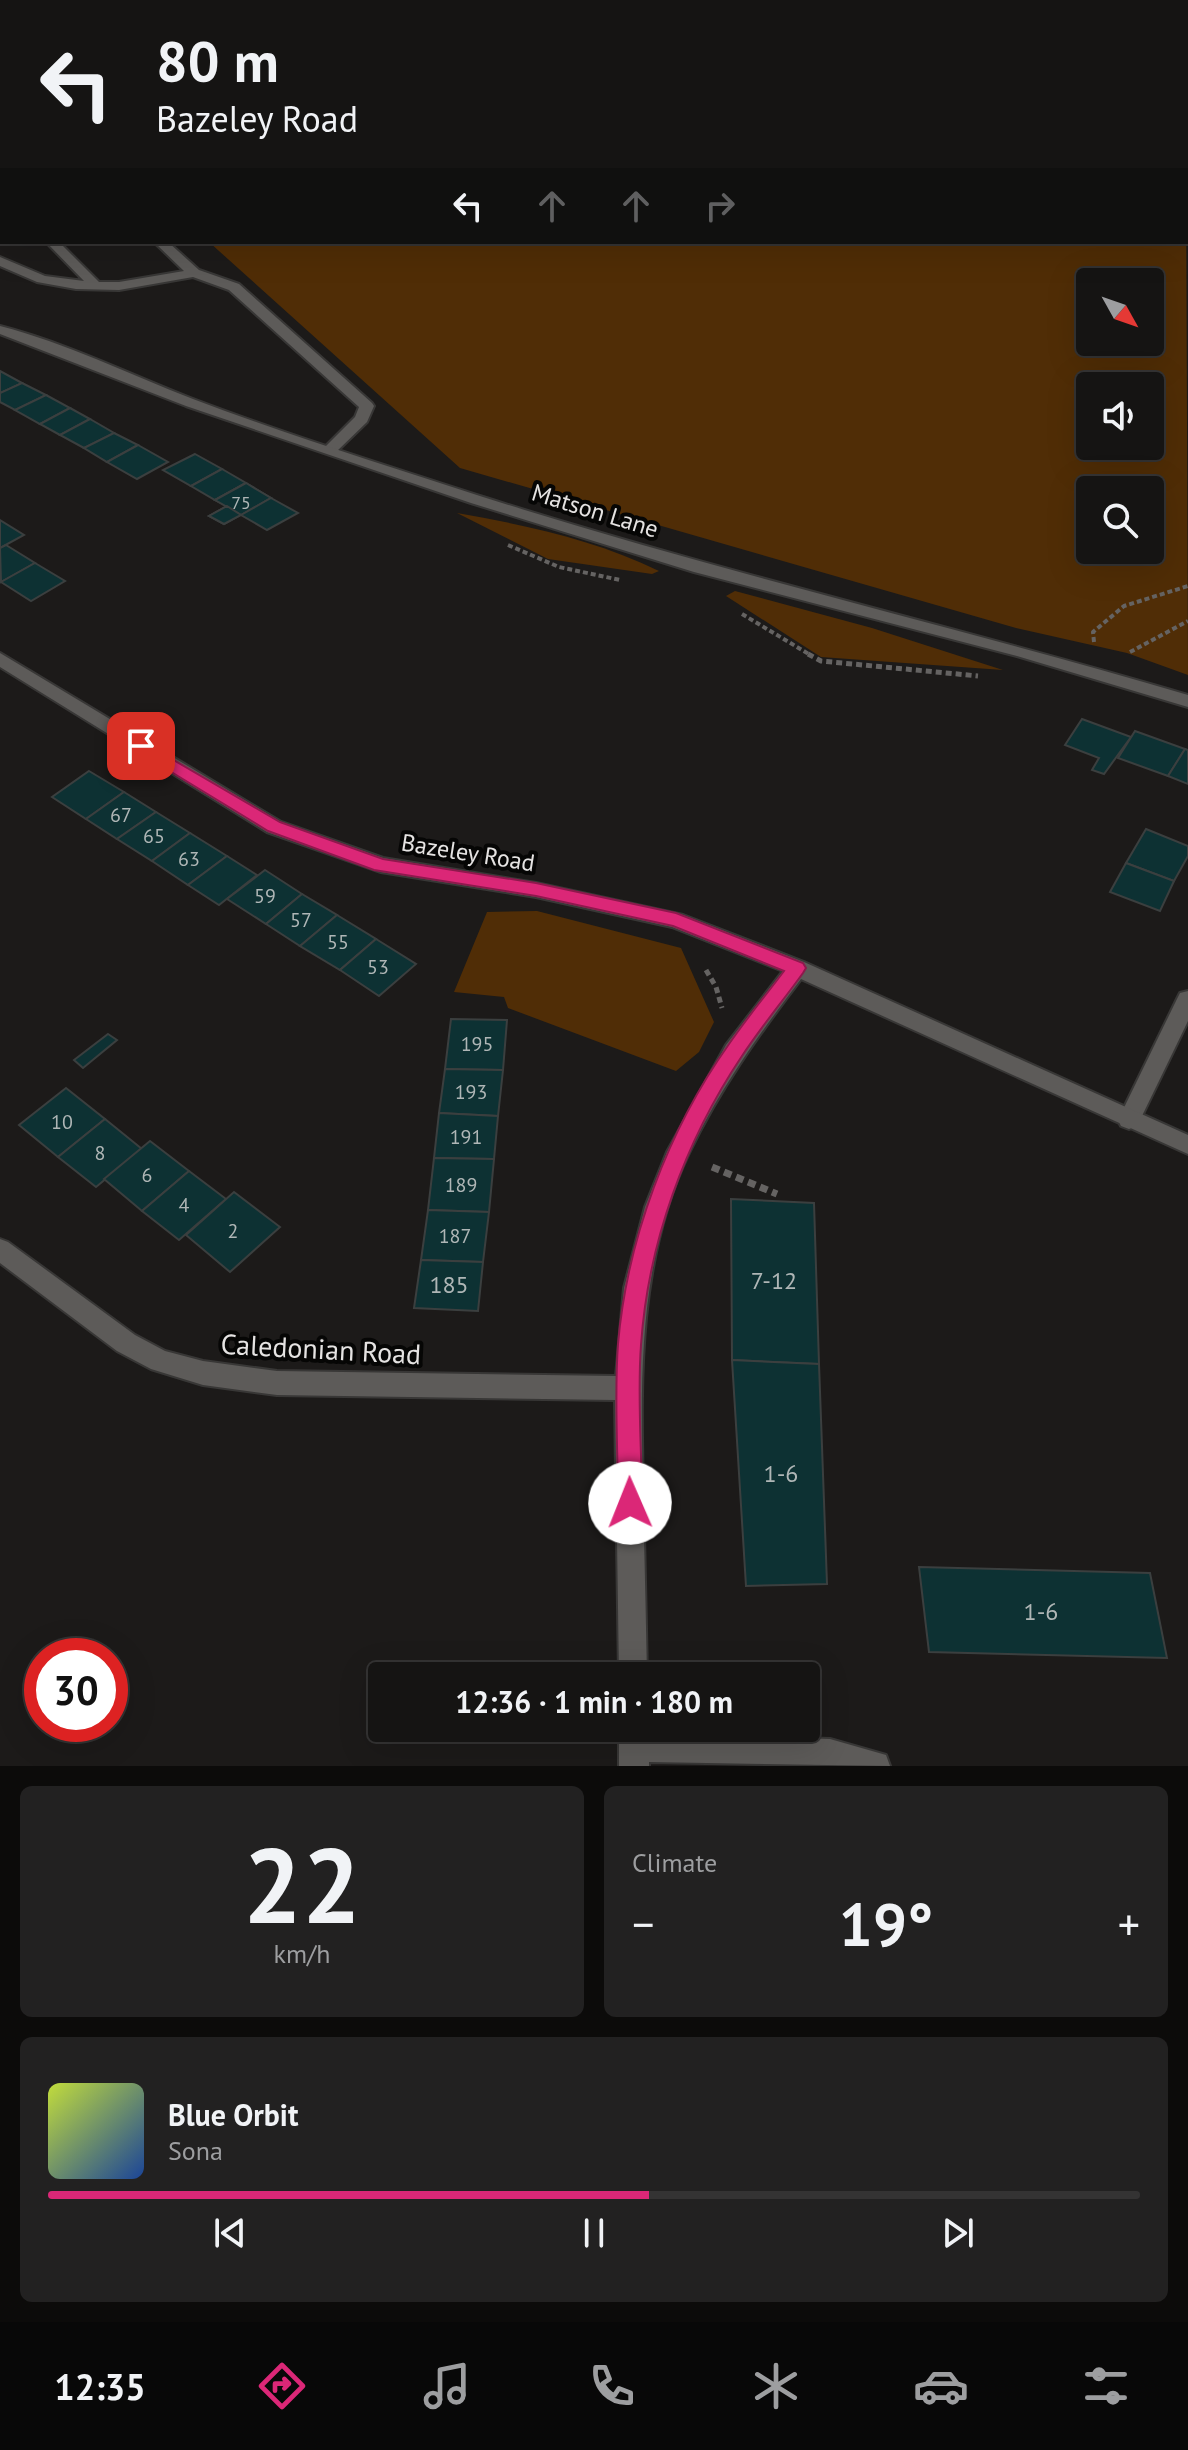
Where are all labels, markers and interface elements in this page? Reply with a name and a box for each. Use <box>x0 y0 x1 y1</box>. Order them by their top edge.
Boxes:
text: 80 m <box>156 25 279 97</box>
icon: left <box>24 32 128 136</box>
text: Bazeley Road <box>156 95 358 142</box>
icon: left <box>446 184 490 228</box>
icon: ahead <box>530 184 574 228</box>
icon: ahead <box>614 184 658 228</box>
icon: right <box>698 184 742 228</box>
north arrow <box>1076 268 1164 356</box>
map controls <box>1076 268 1164 564</box>
button: sound <box>1076 372 1164 460</box>
button: search <box>1076 476 1164 564</box>
street label: Matson Lane <box>528 477 662 544</box>
house number: 75 <box>231 491 251 514</box>
pin <box>107 712 175 780</box>
icon: arrive <box>119 724 163 768</box>
house number: 67 <box>110 802 132 828</box>
house number: 65 <box>143 823 165 849</box>
street label: Bazeley Road <box>399 827 537 878</box>
house number: 63 <box>178 846 200 872</box>
house number: 59 <box>254 883 276 909</box>
house number: 57 <box>290 907 312 933</box>
house number: 55 <box>327 929 349 955</box>
house number: 53 <box>367 954 389 980</box>
house number: 195 <box>461 1031 493 1057</box>
house number: 193 <box>455 1079 487 1105</box>
house number: 10 <box>51 1109 73 1135</box>
house number: 191 <box>450 1124 482 1150</box>
house number: 8 <box>95 1140 105 1166</box>
house number: 6 <box>142 1162 152 1188</box>
house number: 189 <box>445 1172 477 1198</box>
house number: 4 <box>179 1192 190 1218</box>
house number: 2 <box>228 1218 238 1244</box>
house number: 187 <box>439 1223 471 1249</box>
house number: 7-12 <box>751 1265 797 1296</box>
house number: 185 <box>429 1269 469 1300</box>
street label: Caledonian Road <box>220 1325 422 1372</box>
house number: 1-6 <box>764 1458 798 1489</box>
position arrow <box>588 1461 672 1545</box>
house number: 1-6 <box>1024 1596 1058 1627</box>
speed limit sign: 30 <box>24 1638 128 1742</box>
text: 12:36 · 1 min · 180 m <box>455 1682 733 1721</box>
text: 22 <box>243 1817 361 1952</box>
text: Climate <box>632 1846 717 1879</box>
text: 19° <box>839 1885 933 1963</box>
text: − <box>632 1895 654 1952</box>
text: + <box>1118 1895 1140 1952</box>
text: km/h <box>274 1937 331 1970</box>
text: Blue Orbit <box>168 2095 298 2134</box>
text: Sona <box>168 2134 223 2167</box>
icon: previous <box>208 2211 252 2255</box>
icon: pause <box>572 2211 616 2255</box>
icon: next <box>936 2211 980 2255</box>
icon: directions <box>254 2358 310 2414</box>
icon: music <box>419 2358 475 2414</box>
icon: phone <box>584 2358 640 2414</box>
icon: climate <box>748 2358 804 2414</box>
icon: car <box>913 2358 969 2414</box>
icon: filters <box>1078 2358 1134 2414</box>
text: 12:35 <box>54 2363 146 2410</box>

